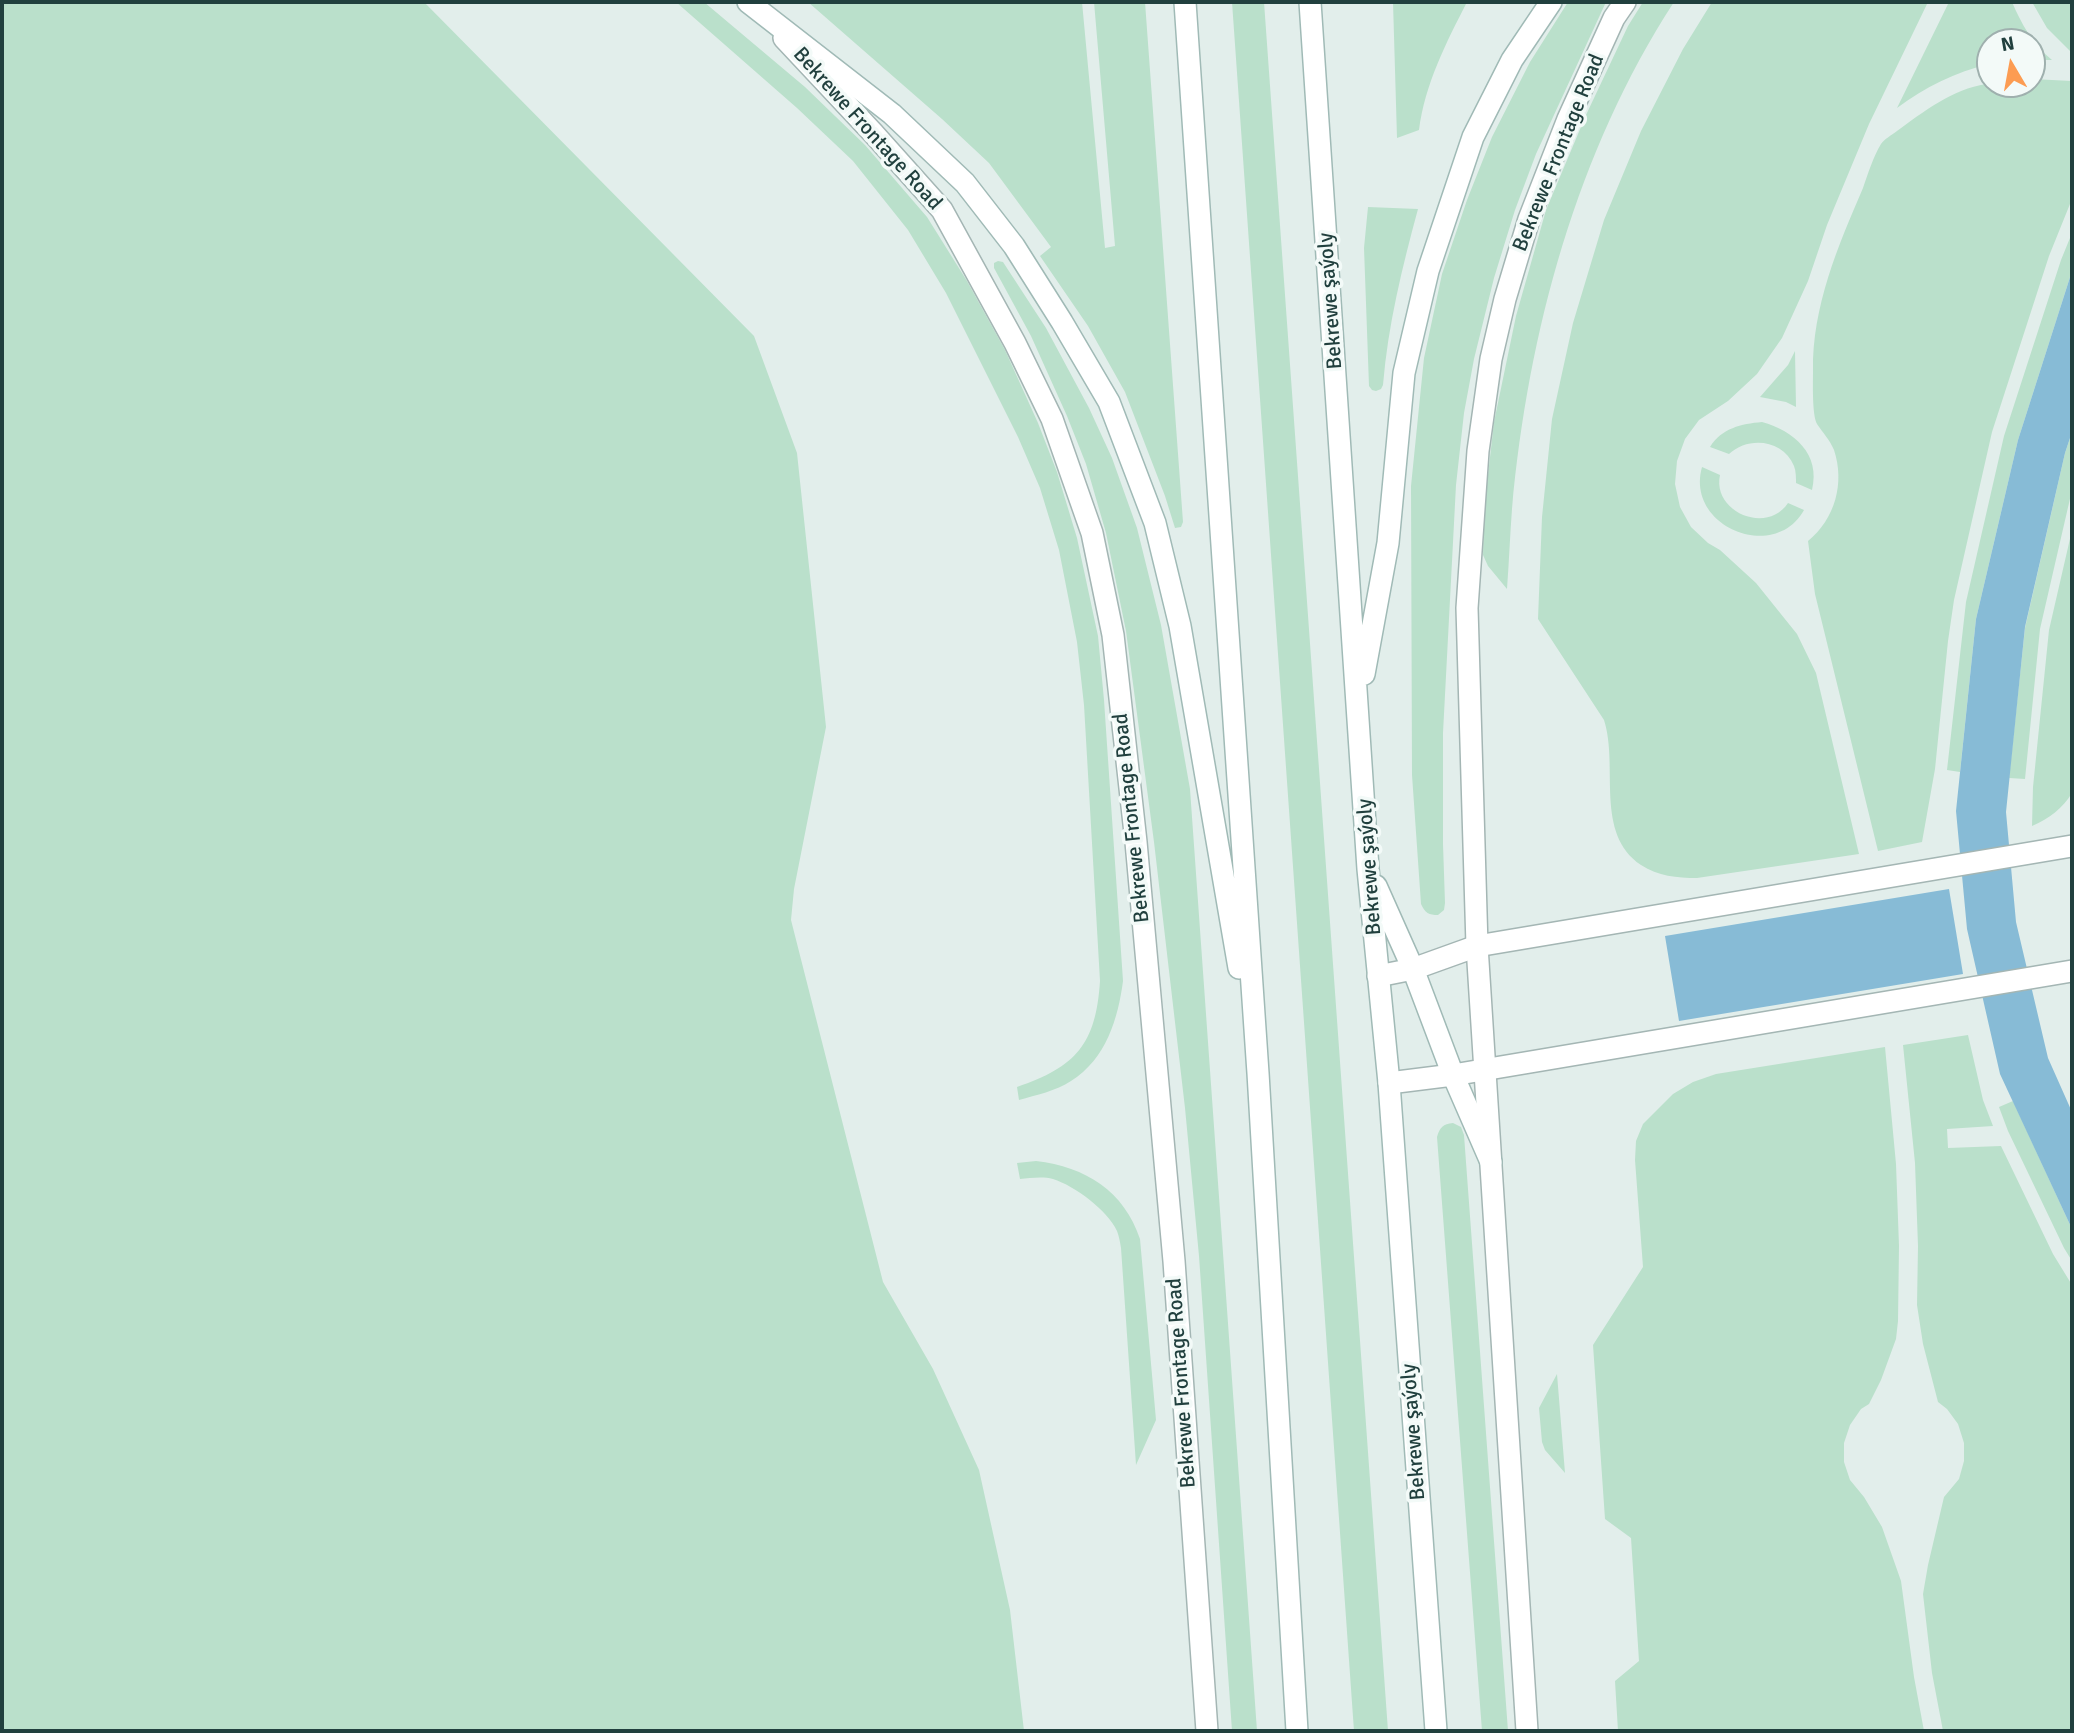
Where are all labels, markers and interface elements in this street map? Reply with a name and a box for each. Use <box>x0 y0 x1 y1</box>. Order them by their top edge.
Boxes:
north arrow <box>1976 28 2046 98</box>
text: N <box>1999 31 2016 57</box>
street label: Bekrewe Frontage Road <box>787 42 947 216</box>
street label: Bekrewe Frontage Road <box>1508 51 1610 255</box>
street label: Bekrewe şaýoly <box>1314 232 1348 370</box>
street label: Bekrewe Frontage Road <box>1108 712 1156 924</box>
street label: Bekrewe şaýoly <box>1353 798 1387 936</box>
street label: Bekrewe Frontage Road <box>1162 1277 1202 1489</box>
street label: Bekrewe şaýoly <box>1397 1363 1431 1501</box>

